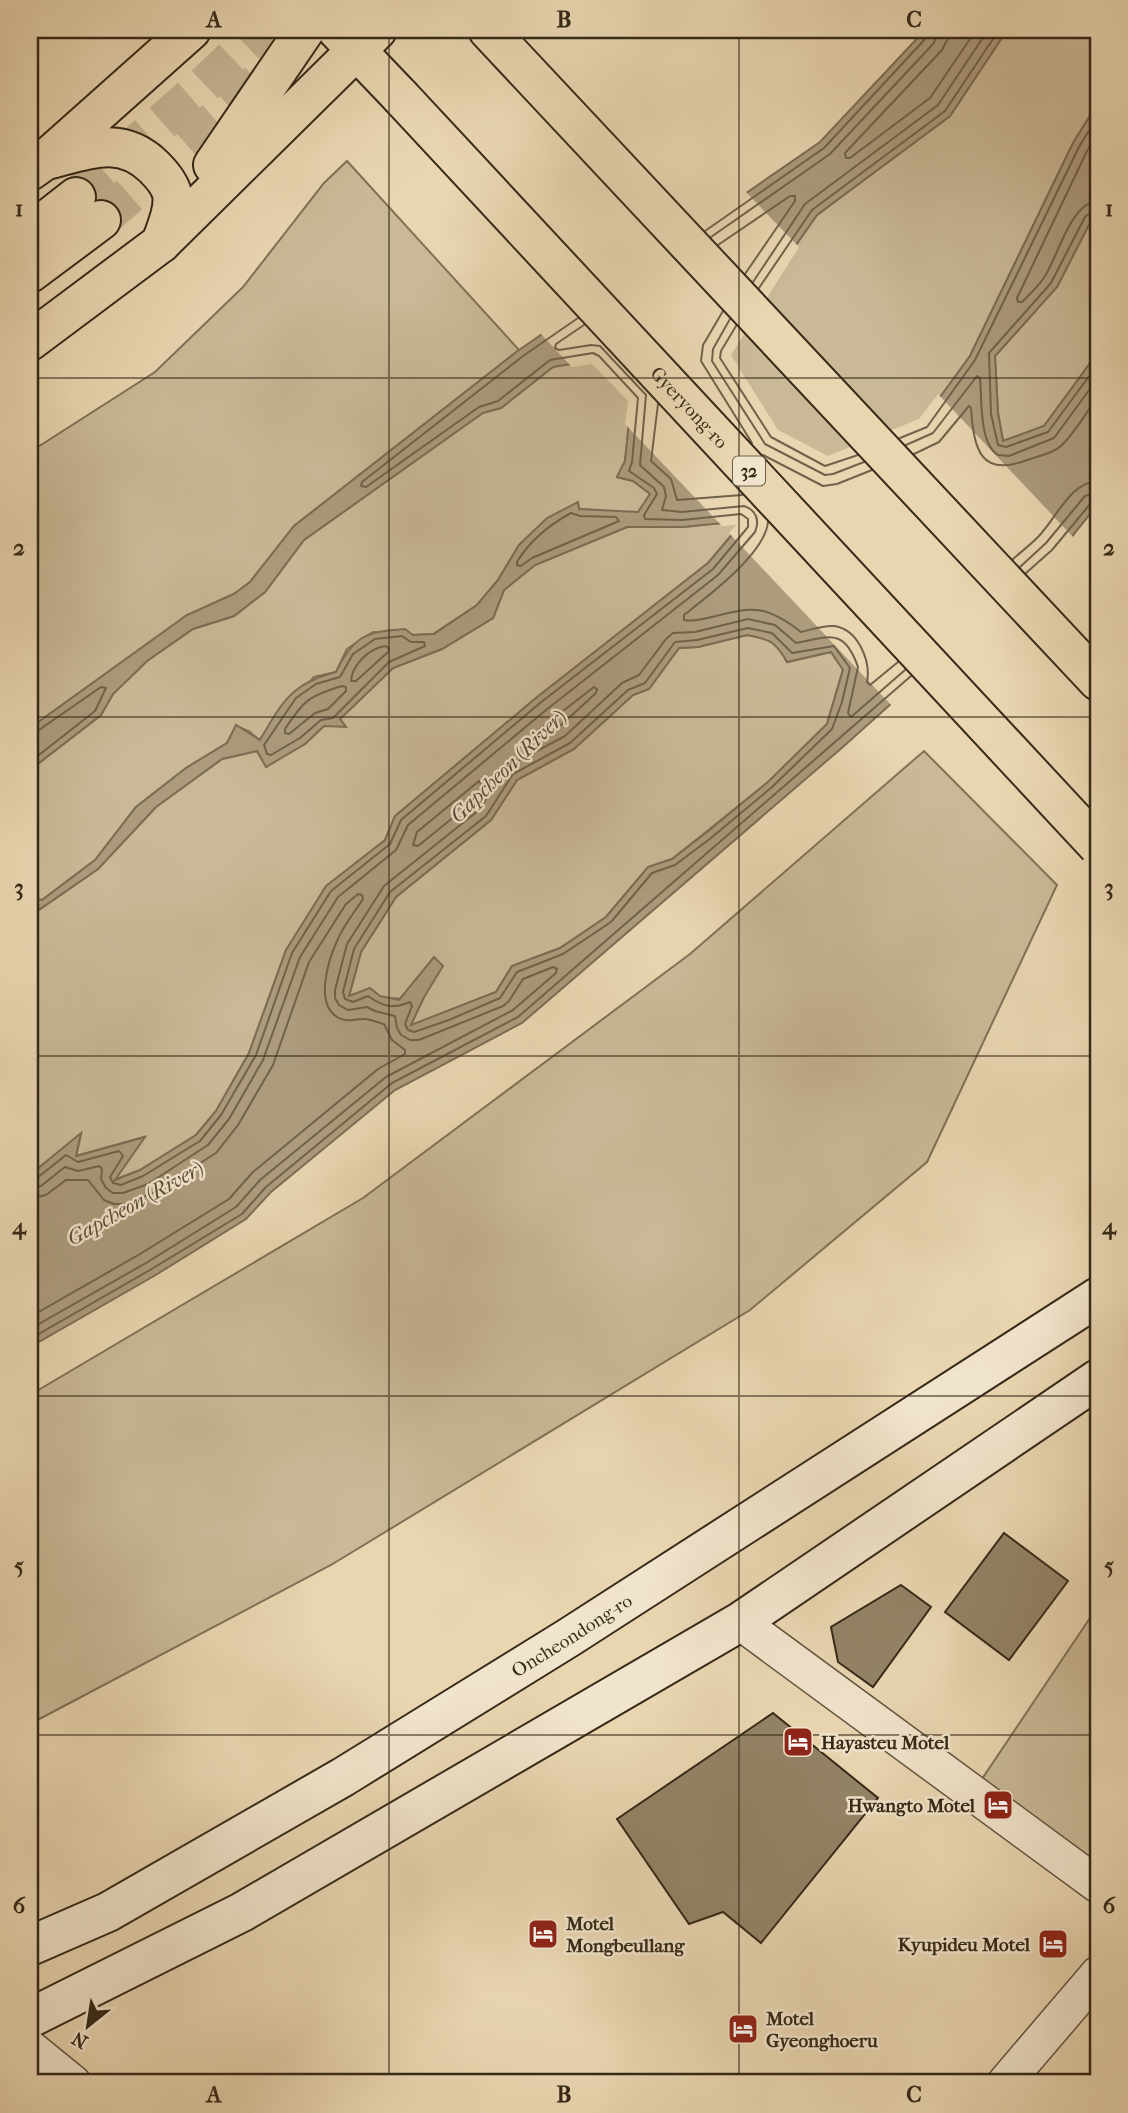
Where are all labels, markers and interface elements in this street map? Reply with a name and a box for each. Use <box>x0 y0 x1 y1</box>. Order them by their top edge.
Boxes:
text: A <box>205 6 223 33</box>
text: B <box>557 6 572 33</box>
text: C <box>906 6 922 33</box>
text: 1 <box>15 195 23 222</box>
text: 1 <box>1105 195 1113 222</box>
street label: Gyeryong-ro <box>645 362 732 453</box>
road number: 32 <box>733 457 765 486</box>
text: 2 <box>13 534 25 561</box>
text: 2 <box>1103 534 1115 561</box>
water label: Gapcheon (River) <box>445 704 571 827</box>
text: 3 <box>14 874 24 901</box>
text: 3 <box>1104 874 1114 901</box>
water label: Gapcheon (River) <box>63 1156 207 1250</box>
text: 4 <box>11 1213 27 1240</box>
text: 4 <box>1101 1213 1117 1240</box>
text: 5 <box>14 1552 24 1579</box>
text: 5 <box>1104 1552 1114 1579</box>
street label: Oncheondong-ro <box>508 1590 637 1682</box>
hotel icon: Hayasteu Motel <box>781 1725 815 1759</box>
place label: Hayasteu Motel <box>821 1732 950 1754</box>
hotel icon: Hwangto Motel <box>981 1788 1015 1822</box>
place label: Hwangto Motel <box>848 1795 976 1817</box>
text: 6 <box>13 1892 26 1919</box>
text: 6 <box>1103 1892 1116 1919</box>
place label: Motel Mongbeullang <box>565 1913 685 1957</box>
hotel icon: Motel Mongbeullang <box>526 1917 560 1951</box>
hotel icon: Kyupideu Motel <box>1036 1927 1070 1961</box>
place label: Kyupideu Motel <box>898 1934 1031 1956</box>
north arrow <box>52 1990 122 2060</box>
place label: Motel Gyeonghoeru <box>765 2008 878 2052</box>
hotel icon: Motel Gyeonghoeru <box>726 2012 760 2046</box>
text: N <box>68 2026 92 2053</box>
text: A <box>205 2081 223 2108</box>
text: B <box>557 2081 572 2108</box>
text: C <box>906 2081 922 2108</box>

